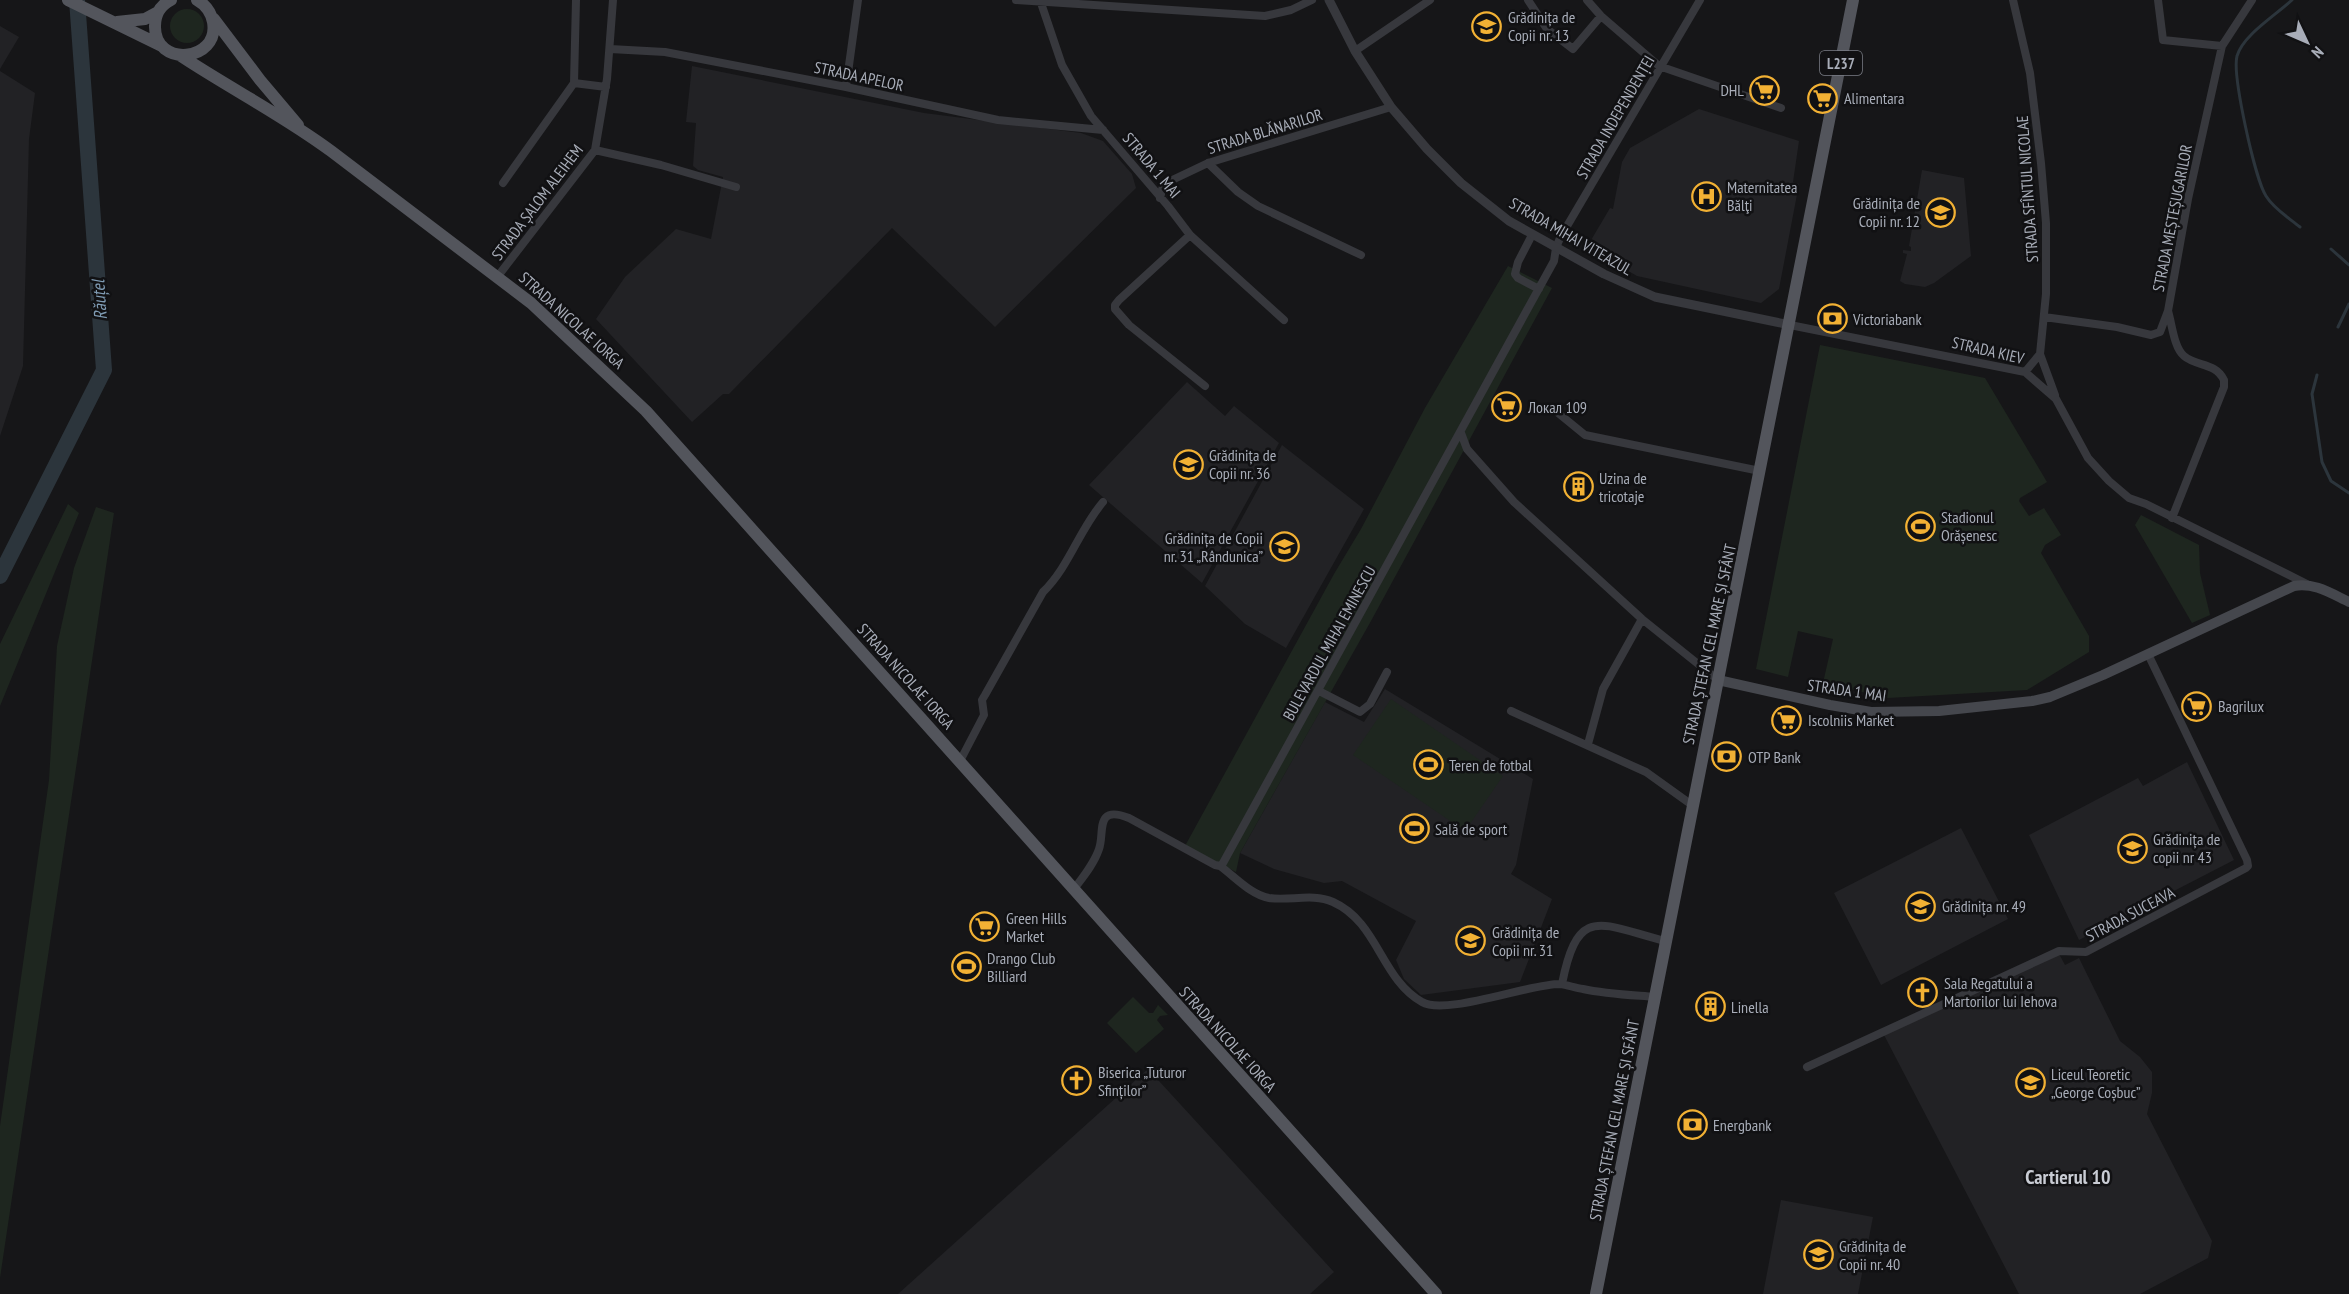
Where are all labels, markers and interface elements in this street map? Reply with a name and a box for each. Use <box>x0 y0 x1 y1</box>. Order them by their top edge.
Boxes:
place label: Grădinița de Copii nr. 13 <box>1508 7 1575 45</box>
school or university icon: Grădinița de Copii nr. 13 <box>1471 10 1503 42</box>
north arrow <box>2277 12 2337 72</box>
text: N <box>2308 42 2328 62</box>
road number: L237 <box>1820 51 1862 75</box>
street label: STRADA INDEPENDENȚEI <box>1572 52 1658 182</box>
street label: STRADA APELOR <box>813 57 906 95</box>
supermarket icon: DHL <box>1749 74 1781 106</box>
place label: DHL <box>1720 80 1744 100</box>
supermarket icon: Alimentara <box>1807 82 1839 114</box>
place label: Alimentara <box>1844 88 1904 108</box>
street label: STRADA BLĂNARILOR <box>1205 104 1325 158</box>
street label: STRADA SFÎNTUL NICOLAE <box>2012 115 2042 263</box>
street label: STRADA 1 MAI <box>1119 128 1185 202</box>
street label: STRADA ȘALOM ALEIHEM <box>487 140 587 264</box>
street label: STRADA MEȘTEȘUGARILOR <box>2148 142 2196 293</box>
place label: Maternitatea Bălţi <box>1727 177 1797 215</box>
hospital icon: Maternitatea Bălţi <box>1690 180 1722 212</box>
street label: STRADA MIHAI VITEAZUL <box>1506 193 1636 280</box>
place label: Grădinița de Copii nr. 12 <box>1853 193 1920 231</box>
school or university icon: Grădinița de Copii nr. 12 <box>1925 196 1957 228</box>
street label: STRADA NICOLAE IORGA <box>515 267 629 373</box>
water label: Răuțel <box>86 277 112 321</box>
bank icon: Victoriabank <box>1816 303 1848 335</box>
place label: Victoriabank <box>1852 309 1922 329</box>
street label: STRADA KIEV <box>1950 332 2027 368</box>
supermarket icon: Локал 109 <box>1491 391 1523 423</box>
place label: Локал 109 <box>1527 397 1587 417</box>
place label: Grădinița de Copii nr. 36 <box>1209 445 1276 483</box>
school or university icon: Grădinița de Copii nr. 36 <box>1172 448 1204 480</box>
place label: Uzina de tricotaje <box>1599 468 1647 506</box>
building icon: Uzina de tricotaje <box>1562 471 1594 503</box>
place label: Stadionul Orășenesc <box>1941 507 1998 545</box>
sports icon: Stadionul Orășenesc <box>1904 510 1936 542</box>
place label: Grădinița de Copii nr. 31 „Rândunica” <box>1164 528 1263 566</box>
school or university icon: Grădinița de Copii nr. 31 „Rândunica” <box>1268 531 1300 563</box>
street label: STRADA ȘTEFAN CEL MARE ȘI SFÂNT <box>1678 542 1740 746</box>
street label: BULEVARDUL MIHAI EMINESCU <box>1278 562 1380 724</box>
street label: STRADA NICOLAE IORGA <box>853 619 959 733</box>
street label: STRADA 1 MAI <box>1806 675 1888 705</box>
supermarket icon: Bagrilux <box>2181 690 2213 722</box>
place label: Bagrilux <box>2218 696 2264 716</box>
supermarket icon: Iscolniis Market <box>1771 704 1803 736</box>
place label: Iscolniis Market <box>1808 710 1895 730</box>
bank icon: OTP Bank <box>1711 741 1743 773</box>
place label: OTP Bank <box>1748 747 1801 767</box>
sports icon: Teren de fotbal <box>1412 749 1444 781</box>
place label: Teren de fotbal <box>1449 755 1532 775</box>
sports icon: Sală de sport <box>1398 813 1430 845</box>
place label: Sală de sport <box>1435 819 1508 839</box>
place label: Grădinița de copii nr 43 <box>2153 829 2220 867</box>
school or university icon: Grădinița de copii nr 43 <box>2116 832 2148 864</box>
street label: STRADA SUCEAVA <box>2082 882 2178 946</box>
school or university icon: Grădinița nr. 49 <box>1905 890 1937 922</box>
place label: Grădinița nr. 49 <box>1942 896 2026 916</box>
place label: Green Hills Market <box>1006 908 1067 946</box>
supermarket icon: Green Hills Market <box>969 911 1001 943</box>
place label: Grădinița de Copii nr. 31 <box>1492 922 1559 960</box>
school or university icon: Grădinița de Copii nr. 31 <box>1455 925 1487 957</box>
place label: Drango Club Billiard <box>987 948 1055 986</box>
sports icon: Drango Club Billiard <box>950 951 982 983</box>
place label: Sala Regatului a Martorilor lui Iehova <box>1944 973 2057 1011</box>
church icon: Sala Regatului a Martorilor lui Iehova <box>1907 976 1939 1008</box>
street label: STRADA NICOLAE IORGA <box>1175 982 1281 1096</box>
building icon: Linella <box>1694 991 1726 1023</box>
place label: Linella <box>1731 997 1769 1017</box>
street label: STRADA ȘTEFAN CEL MARE ȘI SFÂNT <box>1585 1018 1643 1222</box>
place label: Biserica „Tuturor Sfinților” <box>1098 1062 1187 1100</box>
place label: Liceul Teoretic „George Coșbuc” <box>2051 1064 2141 1102</box>
church icon: Biserica „Tuturor Sfinților” <box>1061 1065 1093 1097</box>
school or university icon: Liceul Teoretic „George Coșbuc” <box>2014 1067 2046 1099</box>
bank icon: Energbank <box>1676 1109 1708 1141</box>
place label: Energbank <box>1713 1115 1772 1135</box>
district label: Cartierul 10 <box>2025 1164 2111 1190</box>
place label: Grădinița de Copii nr. 40 <box>1839 1236 1906 1274</box>
school or university icon: Grădinița de Copii nr. 40 <box>1802 1239 1834 1271</box>

